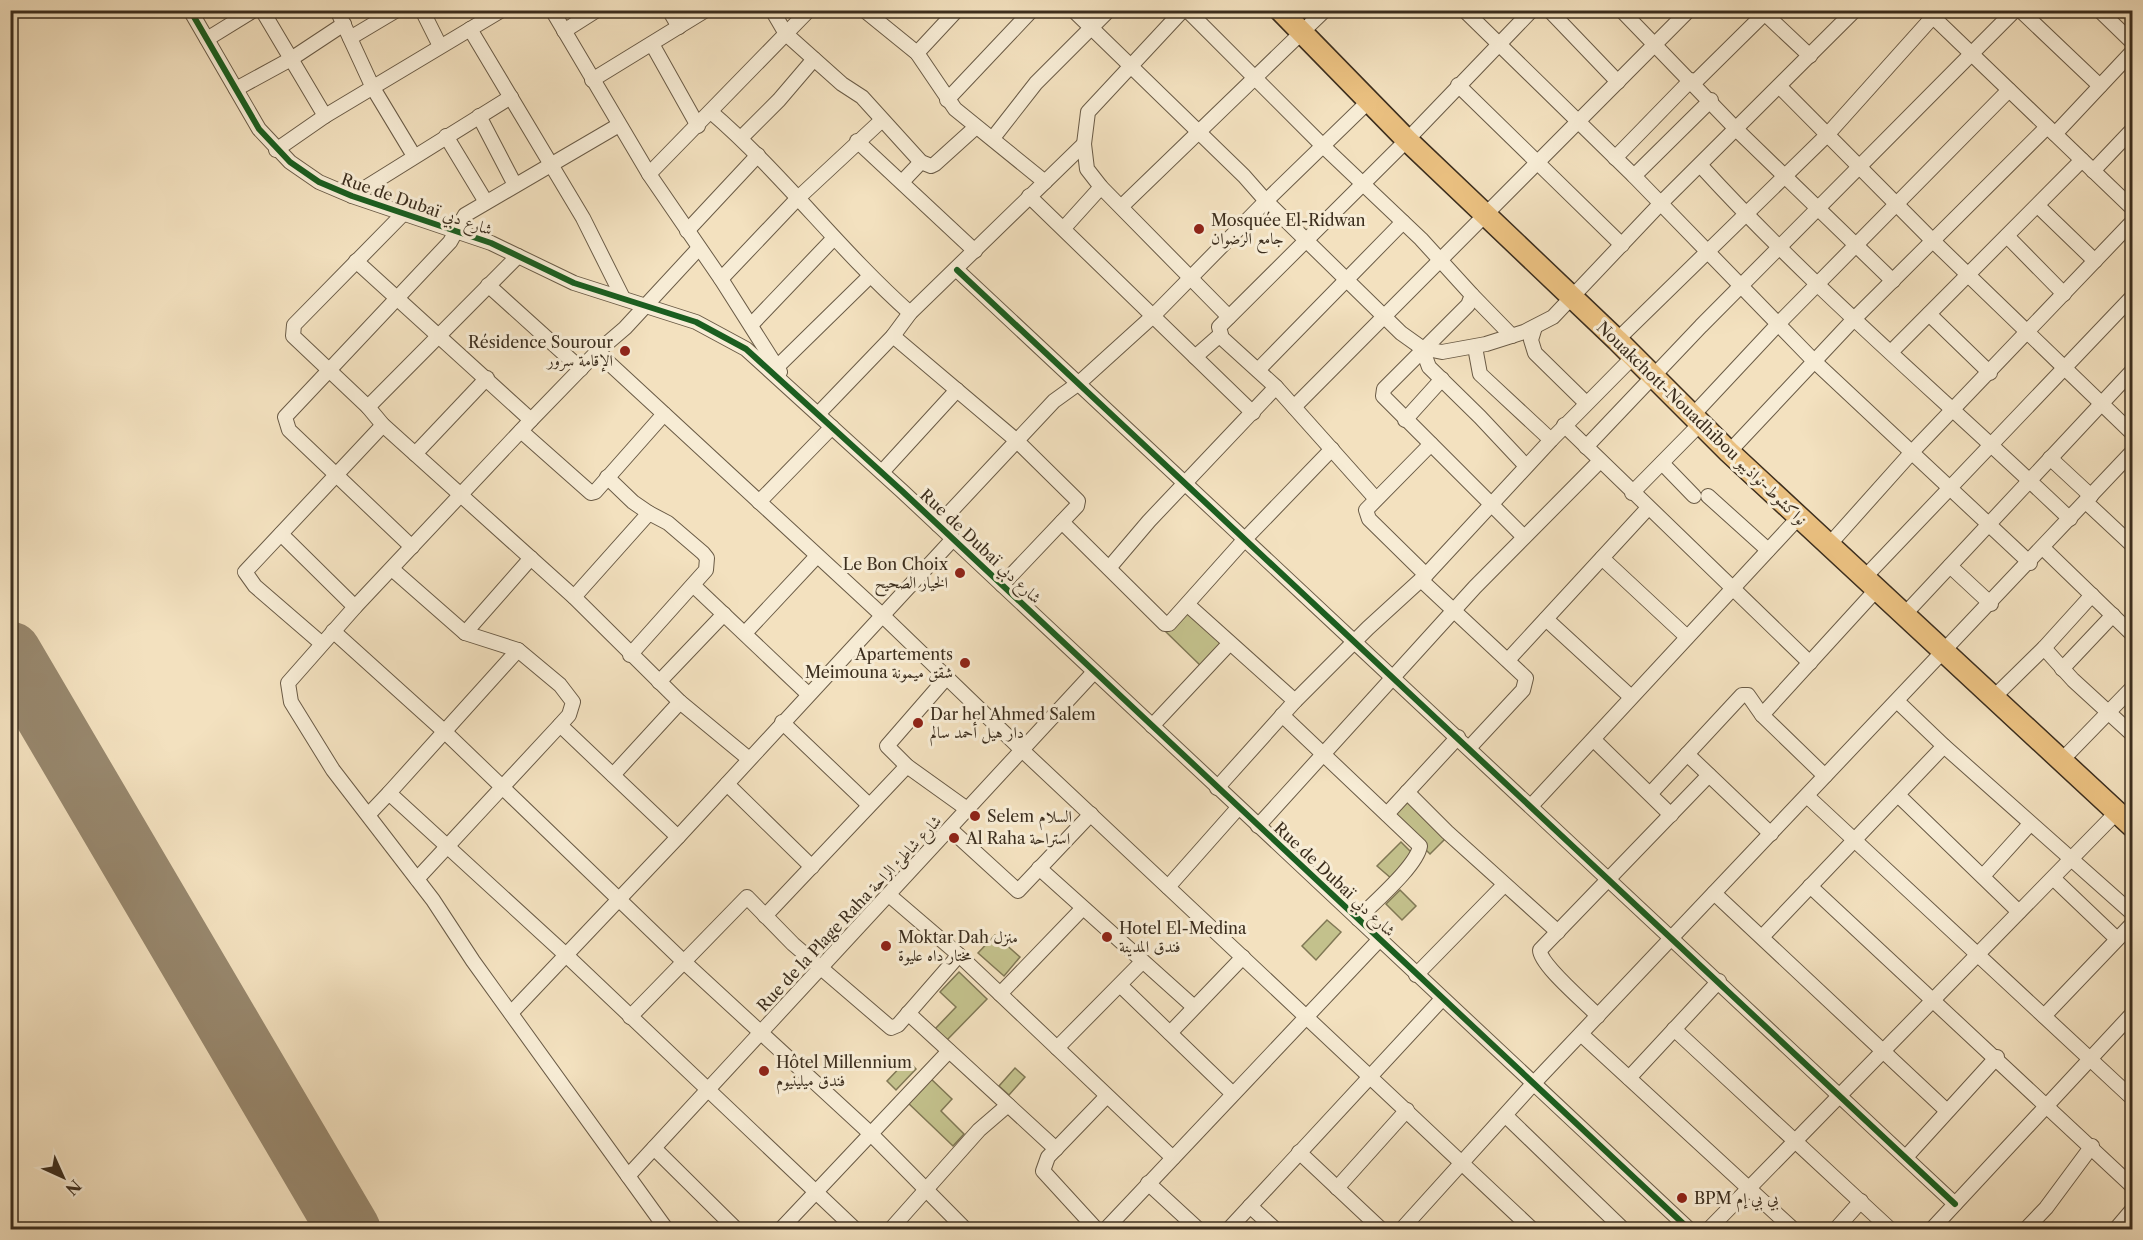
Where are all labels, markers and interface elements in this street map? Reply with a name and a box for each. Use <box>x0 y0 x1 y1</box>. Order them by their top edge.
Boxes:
street label: Rue de Dubaï شارع دبي <box>337 169 495 243</box>
place label: Mosquée El-Ridwan جامع الرضوان <box>1211 210 1366 254</box>
marker: Mosquée El-Ridwan جامع الرضوان <box>1192 222 1206 236</box>
street label: Nouakchott-Nouadhibou نواكشوط-نواذيبو <box>1592 317 1811 530</box>
place label: Résidence Sourour الإقامة سرور <box>468 332 613 372</box>
marker: Résidence Sourour الإقامة سرور <box>618 344 632 358</box>
street label: Rue de Dubaï شارع دبي <box>913 485 1046 610</box>
place label: Le Bon Choix الخيار الصحيح <box>843 554 949 597</box>
marker: Le Bon Choix الخيار الصحيح <box>953 566 967 580</box>
place label: Apartements Meimouna شقق ميمونة <box>805 644 953 683</box>
marker: Apartements Meimouna شقق ميمونة <box>958 656 972 670</box>
place label: Dar hel Ahmed Salem دار هيل أحمد سالم <box>930 704 1096 747</box>
marker: Dar hel Ahmed Salem دار هيل أحمد سالم <box>911 716 925 730</box>
place label: Selem السلام <box>987 806 1072 831</box>
marker: Selem السلام <box>968 809 982 823</box>
street label: Rue de la Plage Raha شارع شاطئ الراحة <box>753 811 948 1018</box>
street label: Rue de Dubaï شارع دبي <box>1267 818 1400 943</box>
place label: Al Raha استراحة <box>965 828 1070 848</box>
marker: Al Raha استراحة <box>947 831 961 845</box>
place label: Hotel El-Medina فندق المدينة <box>1119 918 1247 957</box>
place label: Moktar Dah منزل مختار داه عليوة <box>898 927 1018 966</box>
marker: Hotel El-Medina فندق المدينة <box>1100 930 1114 944</box>
marker: Moktar Dah منزل مختار داه عليوة <box>879 939 893 953</box>
place label: Hôtel Millennium فندق ميلينيوم <box>776 1052 912 1095</box>
marker: Hôtel Millennium فندق ميلينيوم <box>757 1064 771 1078</box>
north arrow <box>33 1147 93 1207</box>
text: N <box>62 1176 86 1200</box>
place label: BPM بي بي إم <box>1694 1188 1779 1213</box>
marker: BPM بي بي إم <box>1675 1191 1689 1205</box>

